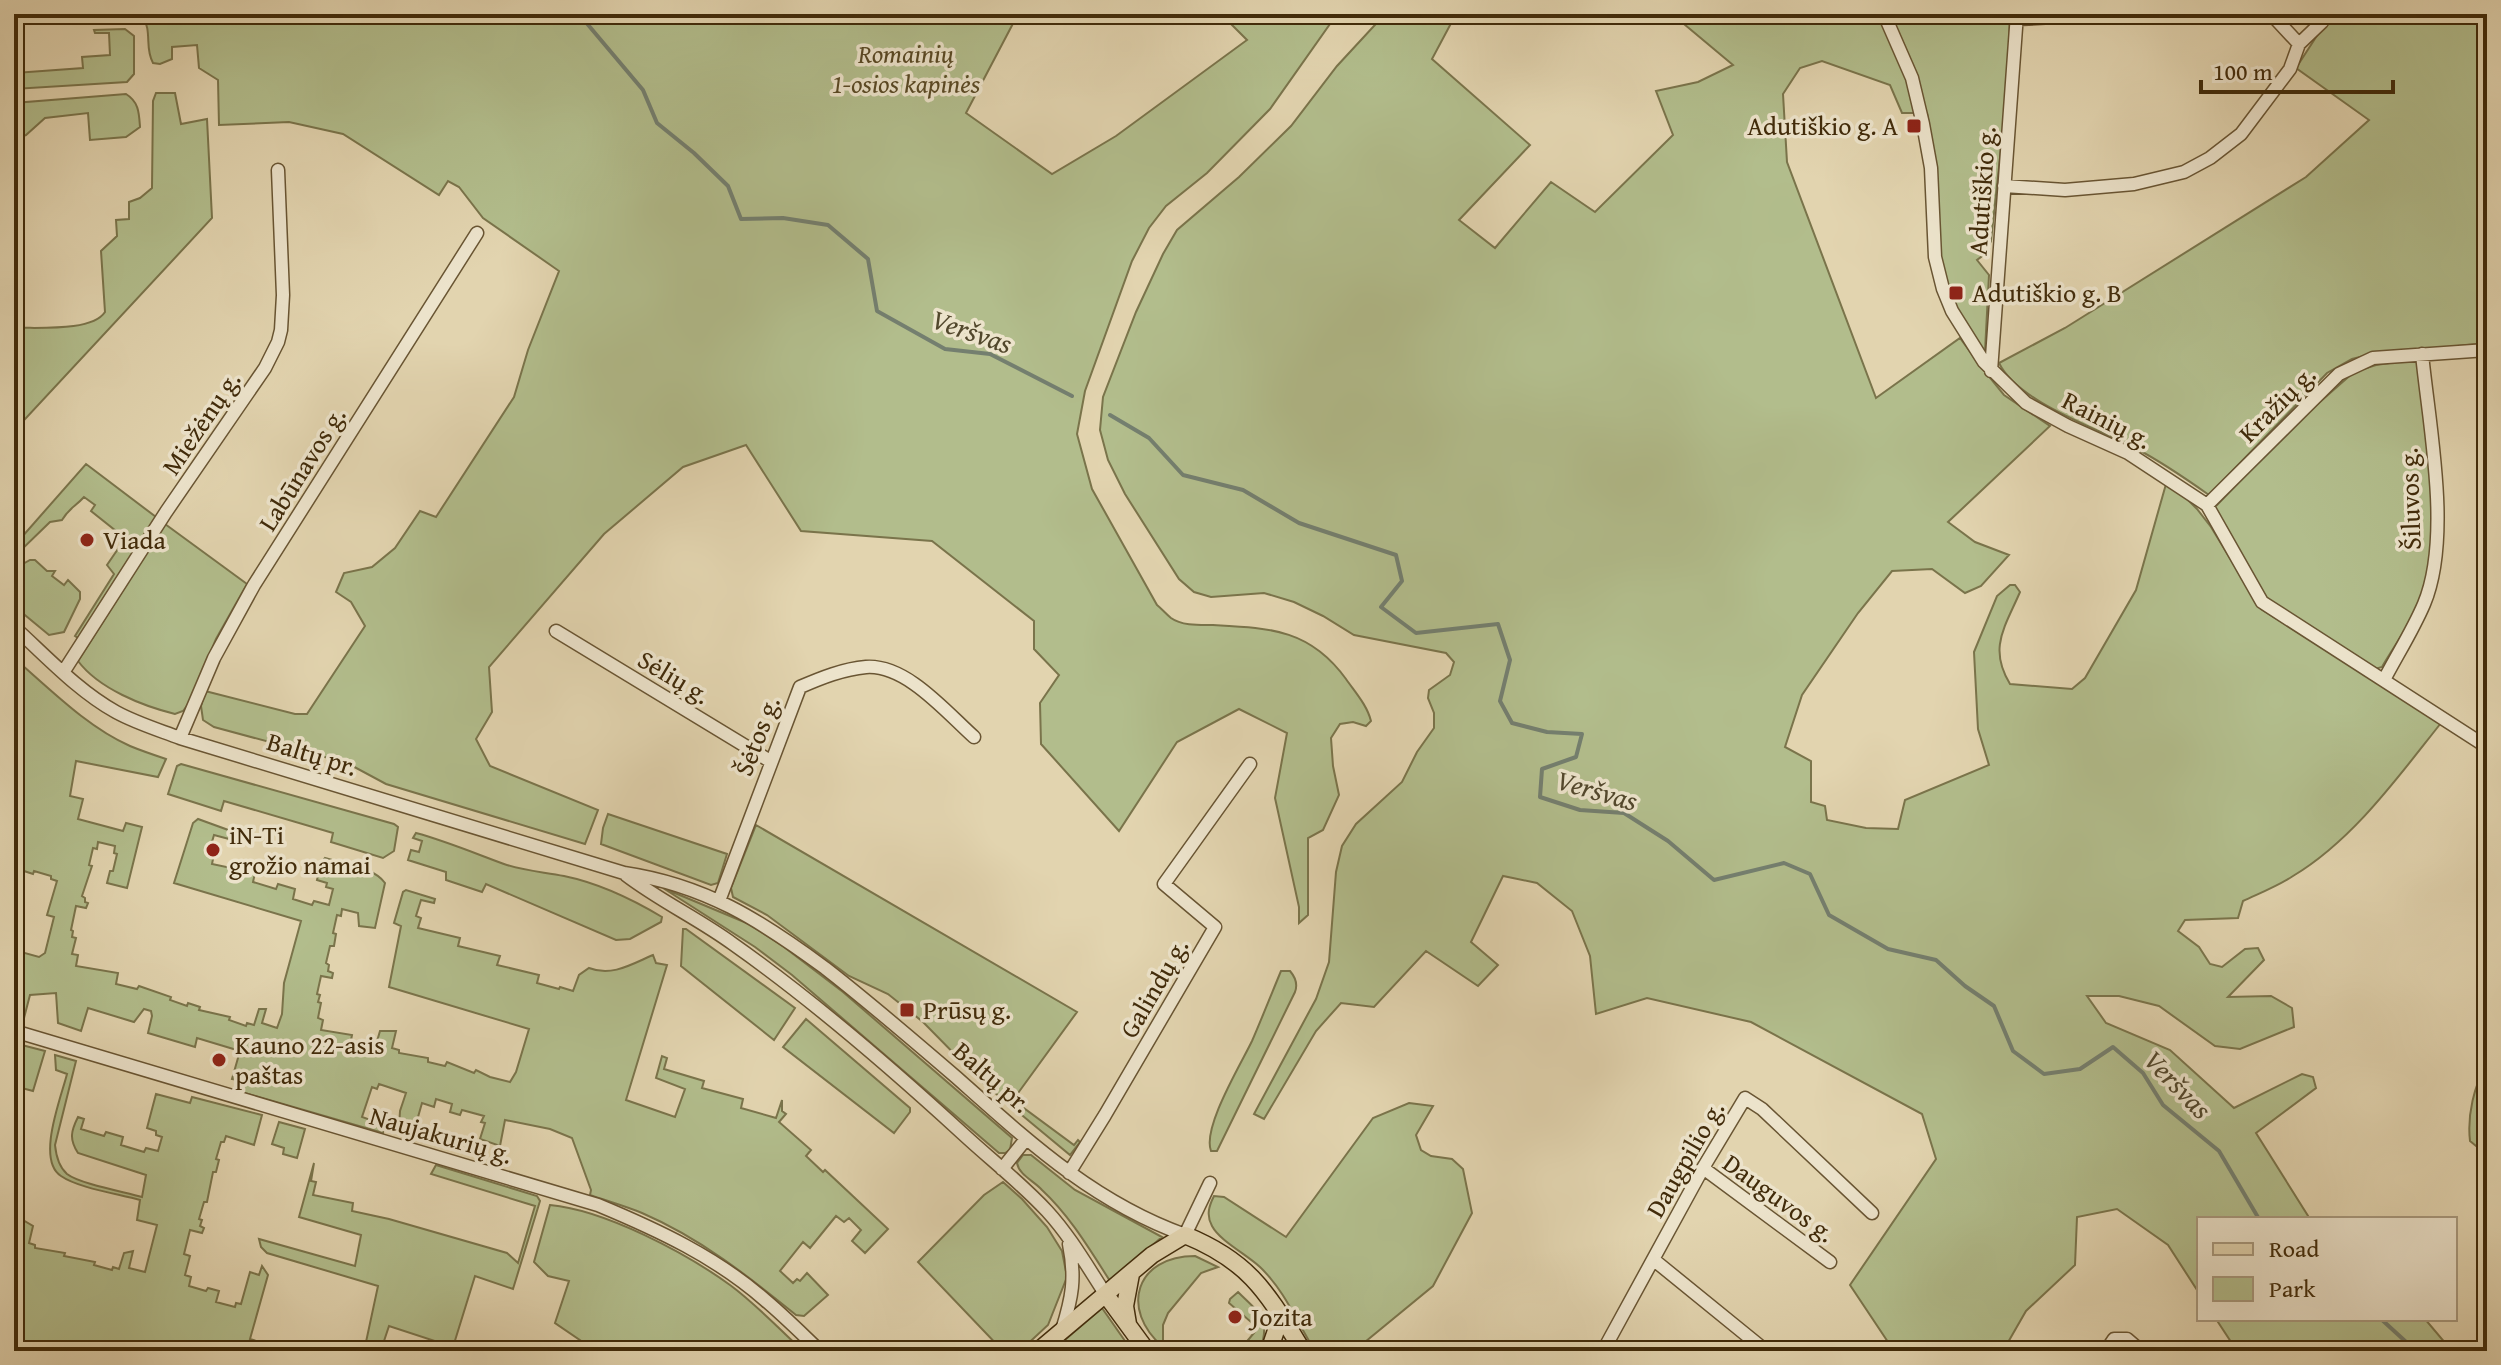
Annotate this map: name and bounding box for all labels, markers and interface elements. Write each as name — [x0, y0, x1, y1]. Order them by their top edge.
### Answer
park label: Romainių 1-osios kapinės — [832, 34, 981, 103]
scale bar — [2201, 44, 2393, 94]
text: 100 m — [2213, 54, 2273, 89]
place label: Adutiškio g. A — [1747, 106, 1898, 145]
marker: Adutiškio g. A — [1905, 117, 1923, 135]
street label: Adutiškio g. — [1958, 125, 2005, 257]
place label: Adutiškio g. B — [1972, 273, 2122, 312]
marker: Adutiškio g. B — [1947, 284, 1965, 302]
water label: Veršvas — [926, 298, 1018, 363]
street label: Kražių g. — [2229, 356, 2324, 451]
street label: Miežėnų g. — [151, 363, 250, 483]
street label: Rainių g. — [2056, 381, 2159, 459]
street label: Labūnavos g. — [248, 399, 355, 538]
street label: Šiluvos g. — [2388, 447, 2431, 551]
place label: Viada — [103, 520, 166, 559]
marker: Viada — [78, 531, 96, 549]
street label: Sėlių g. — [631, 640, 718, 714]
street label: Šėtos g. — [724, 690, 790, 781]
street label: Baltų pr. — [262, 721, 362, 786]
water label: Veršvas — [1552, 758, 1643, 821]
place label: iN-Ti grožio namai — [229, 815, 371, 884]
marker: iN-Ti grožio namai — [204, 841, 222, 859]
street label: Galindų g. — [1109, 930, 1198, 1045]
place label: Prūsų g. — [923, 990, 1011, 1029]
marker: Prūsų g. — [898, 1001, 916, 1019]
place label: Kauno 22-asis paštas — [235, 1025, 385, 1094]
street label: Baltų pr. — [945, 1032, 1040, 1122]
water label: Veršvas — [2135, 1040, 2222, 1128]
marker: Kauno 22-asis paštas — [210, 1051, 228, 1069]
street label: Daugpilio g. — [1635, 1093, 1734, 1224]
street label: Naujakurių g. — [365, 1096, 517, 1174]
street label: Dauguvos g. — [1715, 1144, 1843, 1252]
legend — [2197, 1217, 2457, 1321]
text: Road — [2269, 1231, 2319, 1266]
text: Park — [2269, 1271, 2316, 1306]
place label: Jozita — [1248, 1297, 1313, 1336]
marker: Jozita — [1226, 1308, 1244, 1326]

